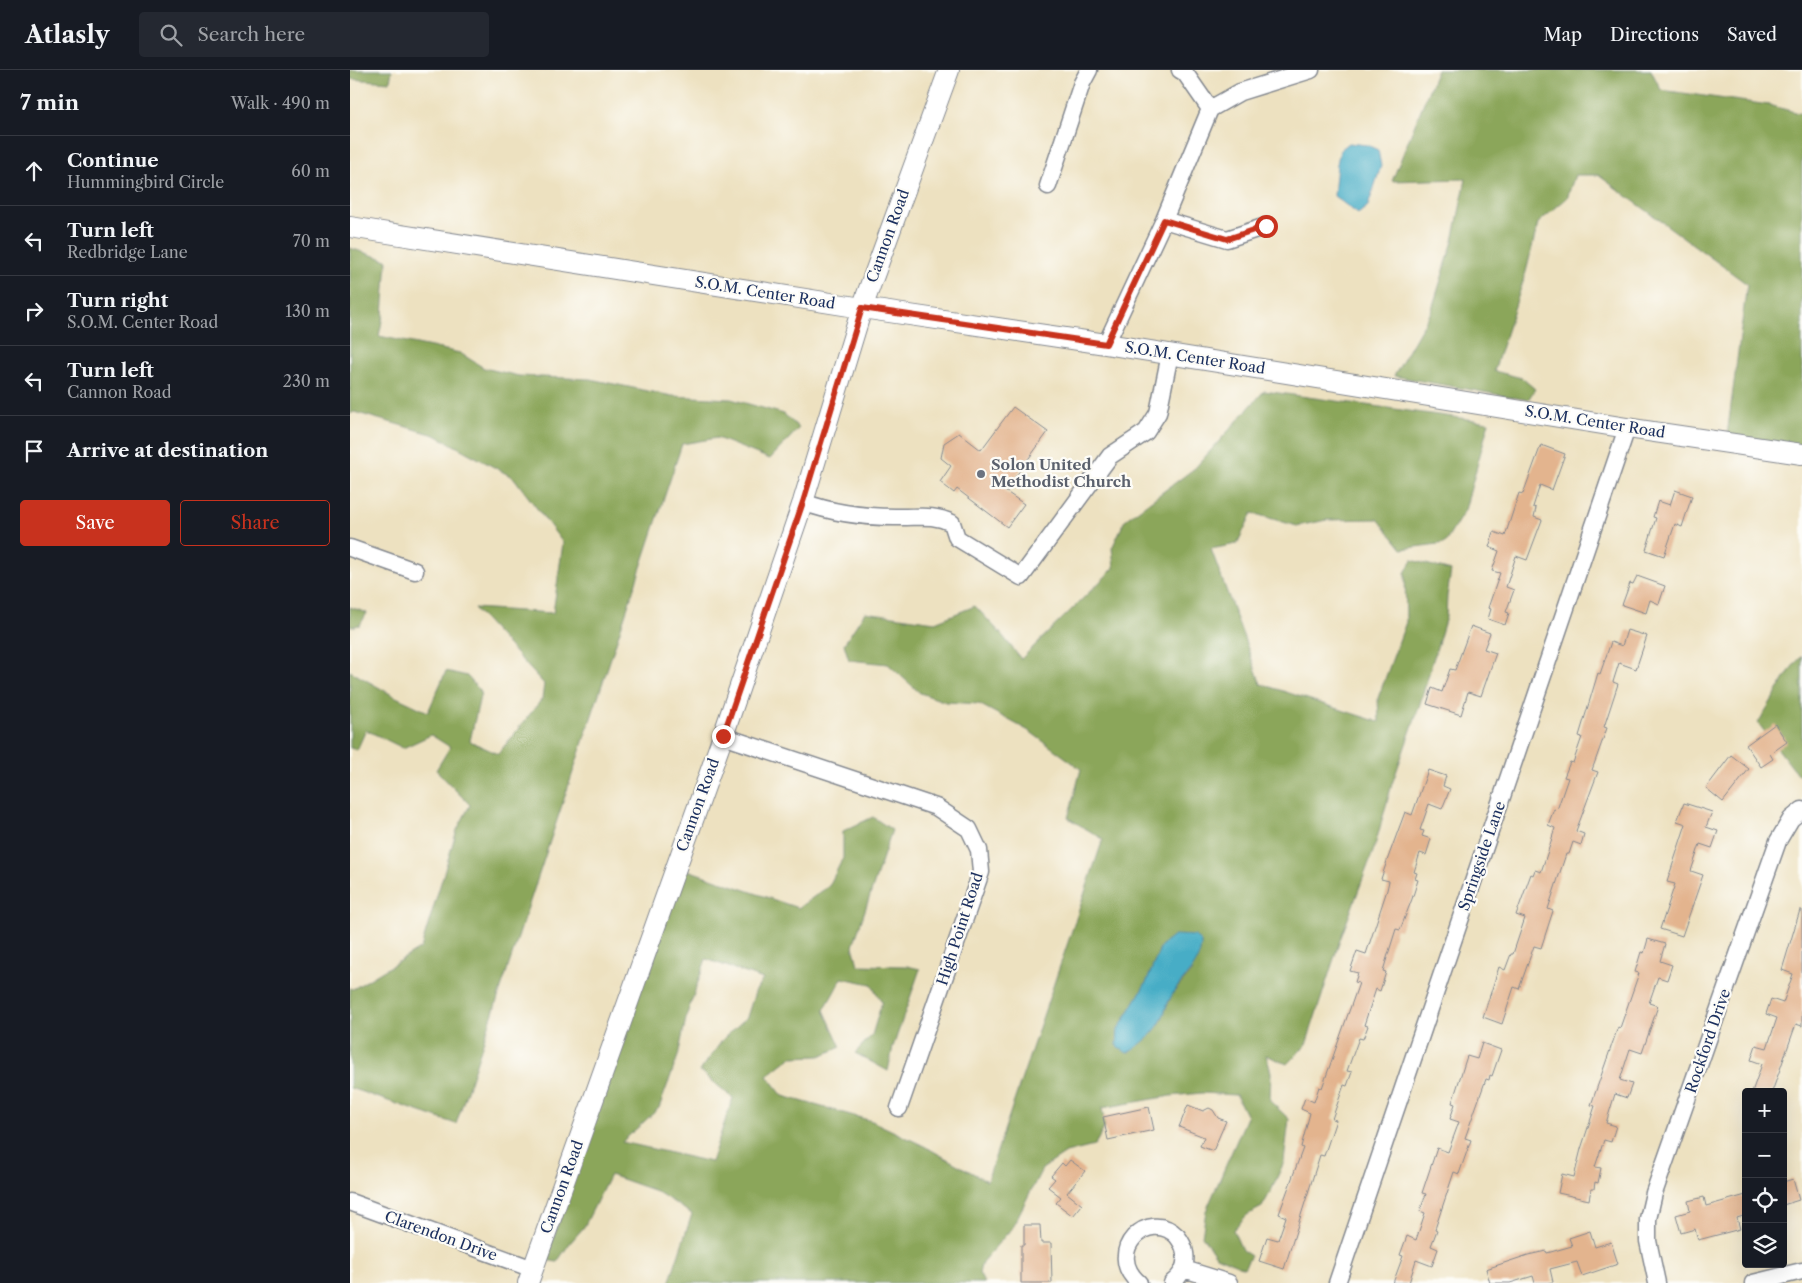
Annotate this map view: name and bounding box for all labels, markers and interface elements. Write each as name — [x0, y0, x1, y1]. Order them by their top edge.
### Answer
search box — [139, 12, 489, 57]
text: Atlasly — [25, 20, 109, 49]
icon: search — [157, 21, 185, 49]
text: Search here — [197, 23, 305, 46]
text: Map — [1543, 24, 1582, 46]
text: Directions — [1610, 24, 1699, 46]
text: Saved — [1727, 24, 1777, 46]
text: 7 min — [20, 90, 79, 115]
text: Walk · 490 m — [231, 93, 330, 113]
text: Continue — [67, 149, 159, 172]
icon: ahead — [20, 157, 48, 185]
text: 60 m — [291, 161, 330, 181]
text: Hummingbird Circle — [67, 172, 224, 192]
street label: Cannon Road — [862, 187, 913, 285]
route start — [1255, 215, 1278, 238]
text: Turn left — [67, 219, 154, 242]
icon: left — [20, 227, 48, 255]
text: 70 m — [293, 231, 330, 251]
text: Redbridge Lane — [67, 242, 188, 262]
street label: S.O.M. Center Road — [694, 272, 837, 313]
text: Turn right — [67, 289, 168, 312]
icon: right — [20, 297, 48, 325]
text: 130 m — [285, 301, 330, 321]
text: S.O.M. Center Road — [67, 312, 218, 332]
street label: S.O.M. Center Road — [1124, 337, 1267, 378]
text: Turn left — [67, 359, 154, 382]
icon: left — [20, 367, 48, 395]
text: 230 m — [283, 371, 330, 391]
text: Cannon Road — [67, 382, 171, 402]
street label: S.O.M. Center Road — [1524, 401, 1667, 442]
icon: arrive — [20, 437, 48, 465]
text: Arrive at destination — [67, 439, 268, 462]
place label: Solon United Methodist Church — [991, 455, 1132, 491]
marker: Solon United Methodist Church — [975, 468, 987, 480]
button: Save — [20, 500, 170, 546]
button: Share — [180, 500, 330, 546]
route end — [712, 725, 735, 748]
street label: Cannon Road — [672, 756, 723, 854]
street label: Springside Lane — [1454, 799, 1509, 913]
street label: High Point Road — [932, 870, 987, 988]
street label: Rockford Drive — [1681, 986, 1734, 1096]
map controls — [1742, 1088, 1787, 1268]
button: + — [1742, 1088, 1787, 1133]
button: − — [1742, 1133, 1787, 1178]
street label: Cannon Road — [536, 1138, 587, 1236]
button: locate — [1742, 1178, 1787, 1223]
street label: Clarendon Drive — [382, 1206, 500, 1265]
button: layers — [1742, 1223, 1787, 1268]

